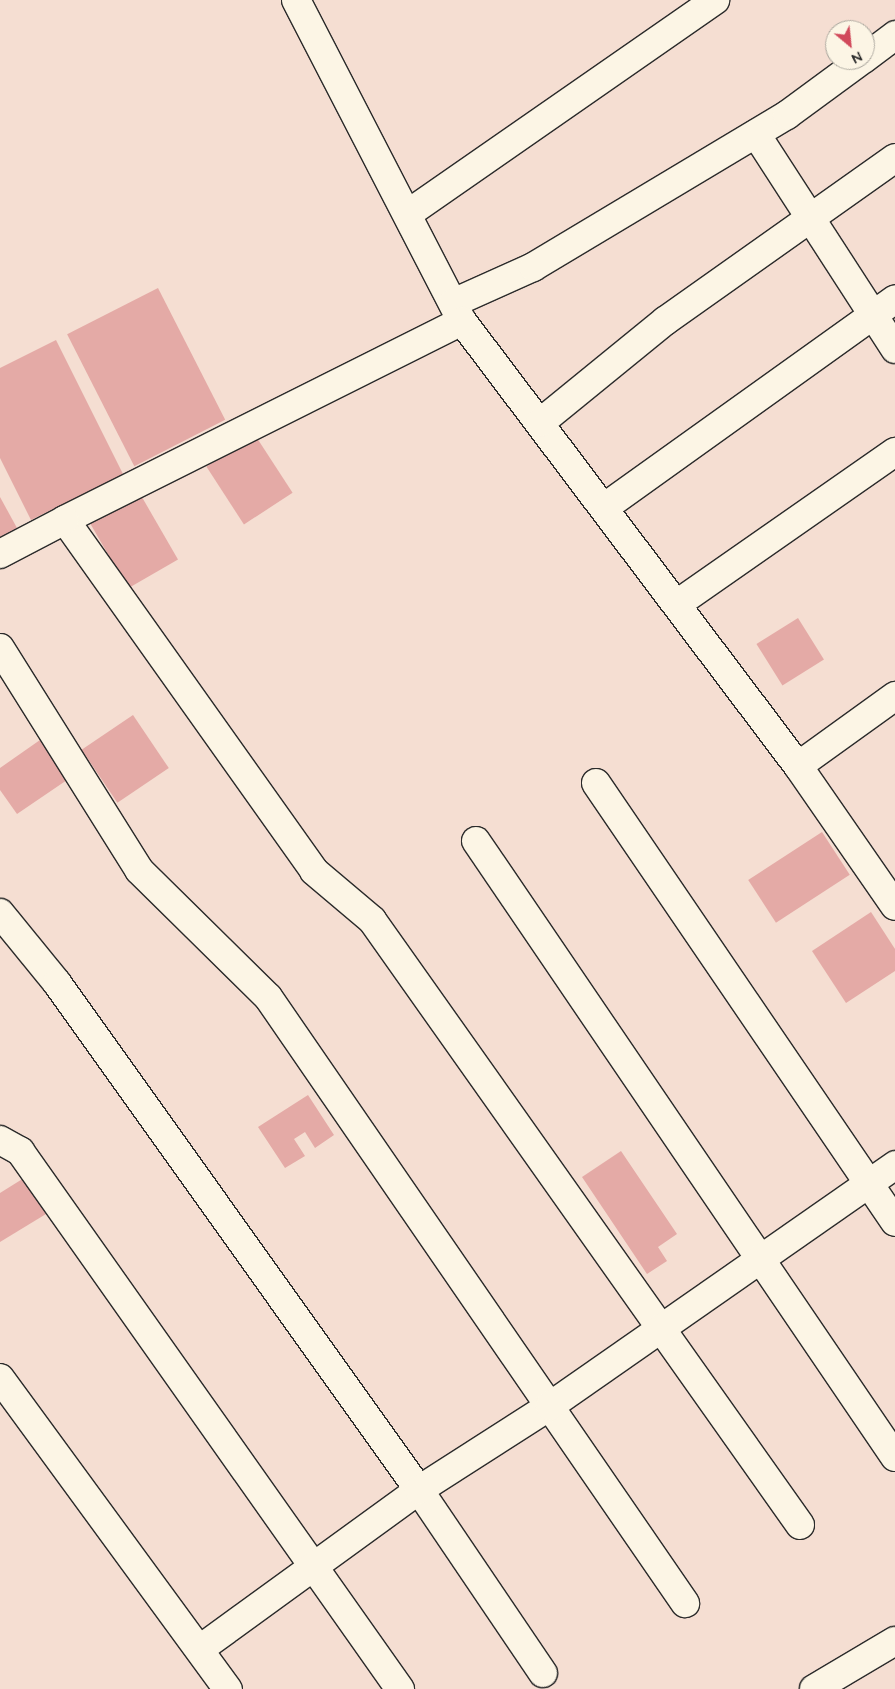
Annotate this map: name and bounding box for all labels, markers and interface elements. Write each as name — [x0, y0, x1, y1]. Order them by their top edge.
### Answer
north arrow — [825, 20, 875, 70]
text: N — [848, 46, 865, 68]

